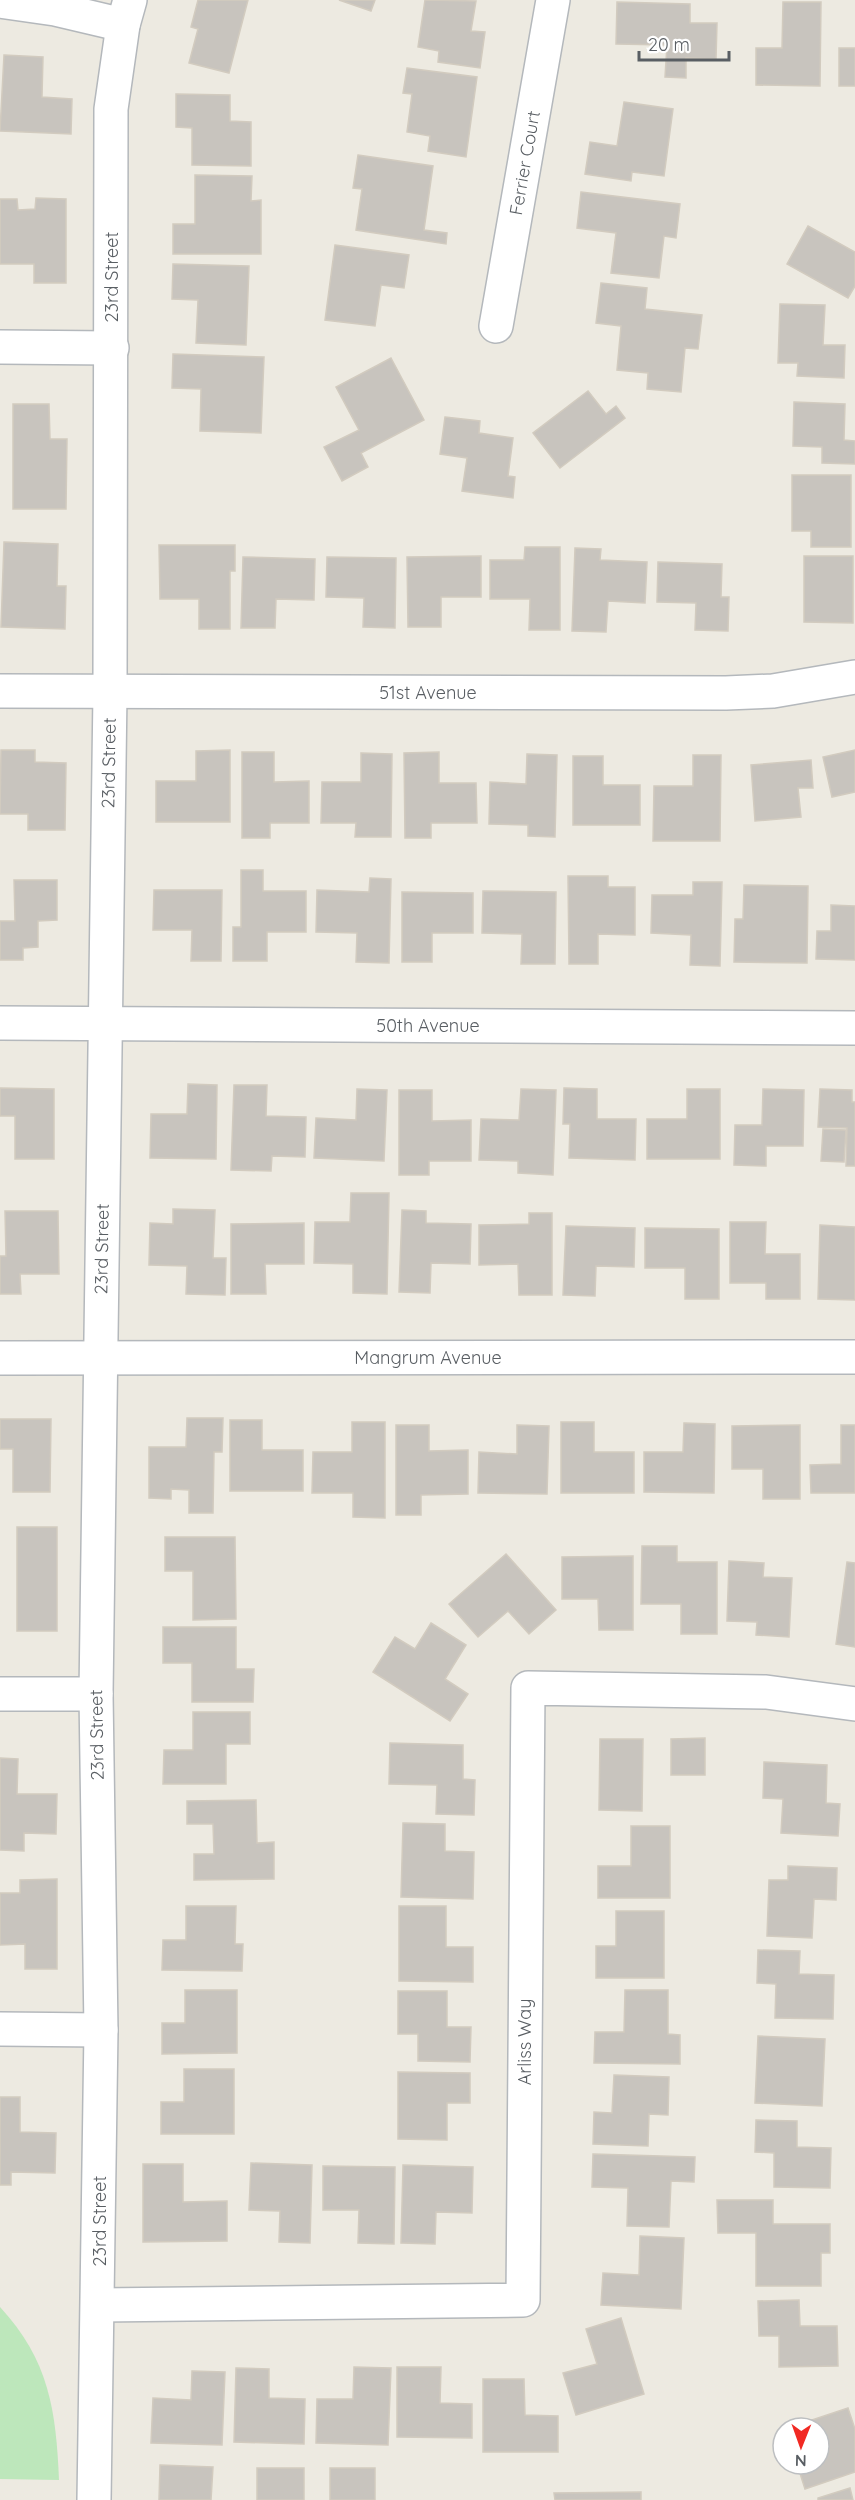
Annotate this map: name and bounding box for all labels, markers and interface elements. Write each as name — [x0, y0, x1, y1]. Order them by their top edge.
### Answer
scale bar — [639, 24, 729, 62]
text: 20 m — [648, 33, 690, 56]
street label: Ferrier Court — [504, 109, 545, 217]
street label: 23rd Street — [100, 232, 123, 322]
street label: 51st Avenue — [379, 681, 477, 704]
street label: 23rd Street — [96, 717, 121, 809]
street label: 50th Avenue — [376, 1014, 480, 1037]
street label: 23rd Street — [89, 1203, 114, 1295]
street label: Mangrum Avenue — [354, 1346, 502, 1369]
street label: 23rd Street — [84, 1689, 109, 1781]
street label: Arliss Way — [513, 1999, 536, 2085]
street label: 23rd Street — [88, 2176, 111, 2266]
north arrow — [771, 2416, 831, 2476]
text: N — [795, 2451, 807, 2471]

